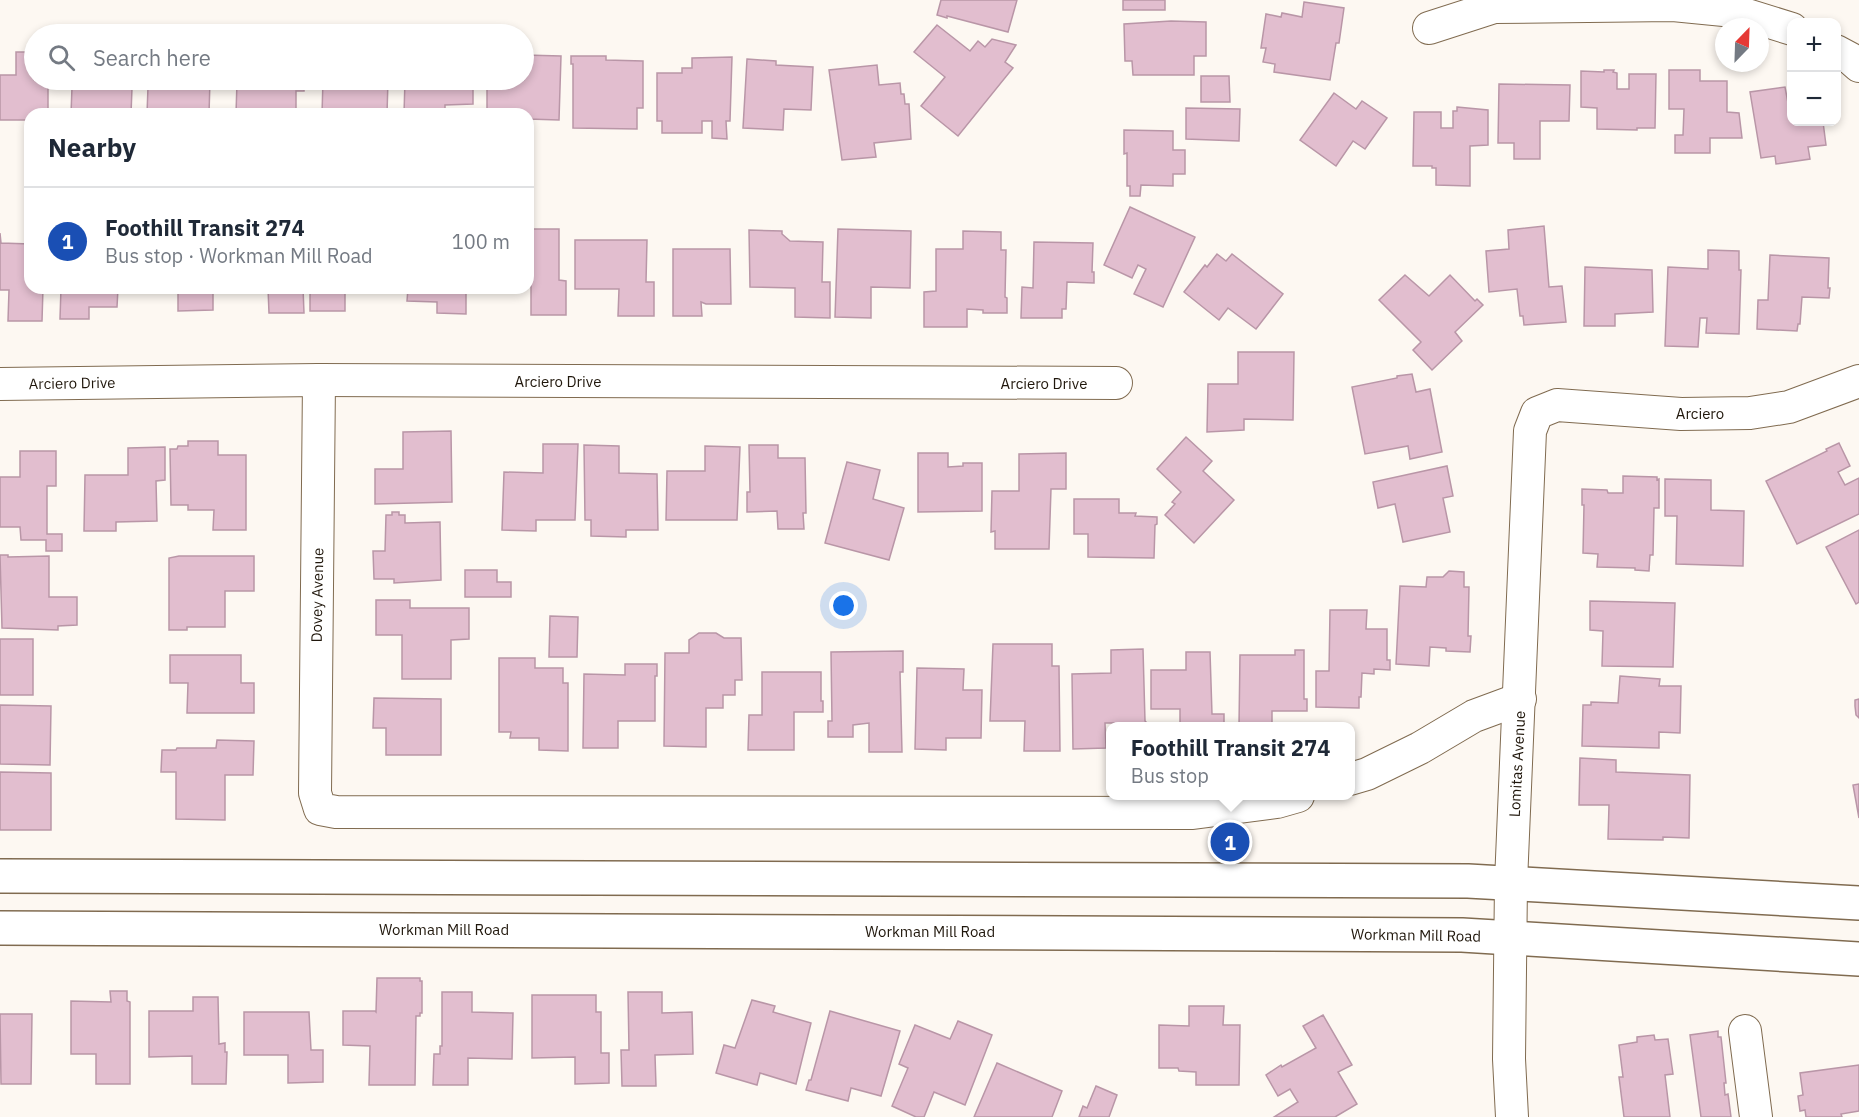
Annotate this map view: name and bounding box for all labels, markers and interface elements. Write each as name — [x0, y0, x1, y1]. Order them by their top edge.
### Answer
north arrow — [1715, 18, 1769, 72]
map controls — [1787, 18, 1841, 126]
button: + — [1787, 18, 1841, 72]
search box — [24, 24, 534, 90]
icon: search — [45, 41, 78, 74]
text: Search here — [93, 43, 211, 72]
button: − — [1787, 72, 1841, 126]
text: Nearby — [48, 130, 136, 164]
text: Foothill Transit 274 — [105, 213, 305, 242]
text: 1 — [62, 228, 74, 255]
text: 100 m — [452, 228, 510, 255]
text: Bus stop · Workman Mill Road — [105, 242, 373, 269]
street label: Arciero Drive — [515, 372, 601, 391]
street label: Arciero Drive — [28, 373, 116, 393]
street label: Arciero Drive — [1001, 374, 1087, 393]
street label: Arciero — [1676, 404, 1724, 423]
street label: Dovey Avenue — [307, 547, 327, 643]
your location — [829, 591, 858, 620]
street label: Lomitas Avenue — [1505, 710, 1529, 818]
popup — [1106, 722, 1355, 800]
text: Foothill Transit 274 — [1131, 733, 1330, 762]
text: Bus stop — [1131, 762, 1209, 789]
pin: 1 — [1210, 820, 1250, 864]
street label: Workman Mill Road — [379, 920, 509, 939]
street label: Workman Mill Road — [865, 922, 995, 941]
street label: Workman Mill Road — [1351, 924, 1481, 946]

